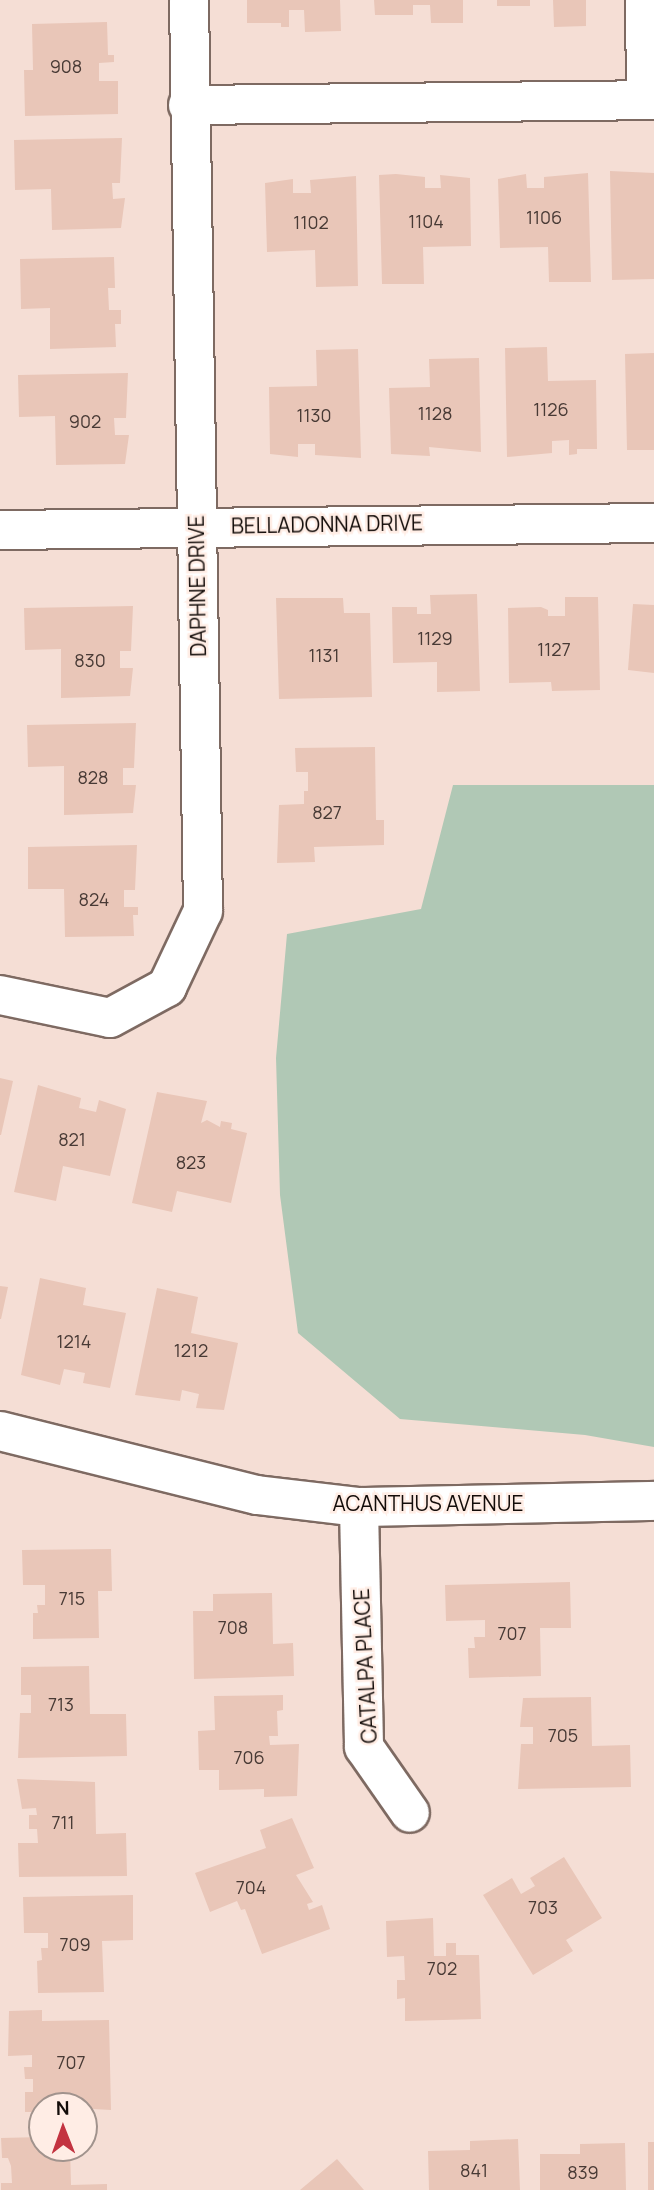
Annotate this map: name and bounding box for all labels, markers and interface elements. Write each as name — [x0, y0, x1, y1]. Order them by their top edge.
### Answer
house number: 908 — [50, 55, 82, 77]
house number: 1106 — [526, 206, 562, 228]
house number: 1104 — [408, 210, 444, 232]
house number: 1102 — [293, 211, 329, 233]
house number: 1126 — [533, 398, 569, 420]
house number: 1128 — [418, 402, 452, 424]
house number: 1130 — [297, 404, 331, 426]
house number: 902 — [69, 410, 101, 432]
street label: BELLADONNA DRIVE — [231, 510, 423, 538]
street label: DAPHNE DRIVE — [183, 515, 211, 657]
house number: 1129 — [417, 627, 453, 649]
house number: 1127 — [537, 638, 571, 660]
house number: 1131 — [308, 644, 340, 666]
house number: 830 — [74, 649, 106, 671]
house number: 828 — [77, 766, 109, 788]
house number: 827 — [312, 801, 342, 823]
house number: 824 — [79, 888, 109, 910]
house number: 821 — [58, 1128, 86, 1150]
house number: 823 — [176, 1151, 206, 1173]
house number: 1214 — [57, 1330, 91, 1352]
house number: 1212 — [174, 1339, 208, 1361]
street label: ACANTHUS AVENUE — [333, 1490, 523, 1516]
house number: 715 — [59, 1587, 85, 1609]
street label: CATALPA PLACE — [348, 1588, 382, 1744]
house number: 708 — [218, 1616, 248, 1638]
house number: 707 — [497, 1622, 527, 1644]
house number: 713 — [48, 1693, 74, 1715]
house number: 705 — [548, 1724, 578, 1746]
house number: 706 — [233, 1746, 265, 1768]
house number: 711 — [51, 1811, 75, 1833]
house number: 704 — [236, 1876, 266, 1898]
house number: 703 — [528, 1896, 558, 1918]
house number: 709 — [59, 1933, 91, 1955]
house number: 702 — [427, 1957, 457, 1979]
house number: 707 — [56, 2051, 86, 2073]
north arrow — [28, 2092, 98, 2162]
text: N — [56, 2095, 70, 2121]
house number: 841 — [460, 2159, 488, 2181]
house number: 839 — [567, 2161, 599, 2183]

